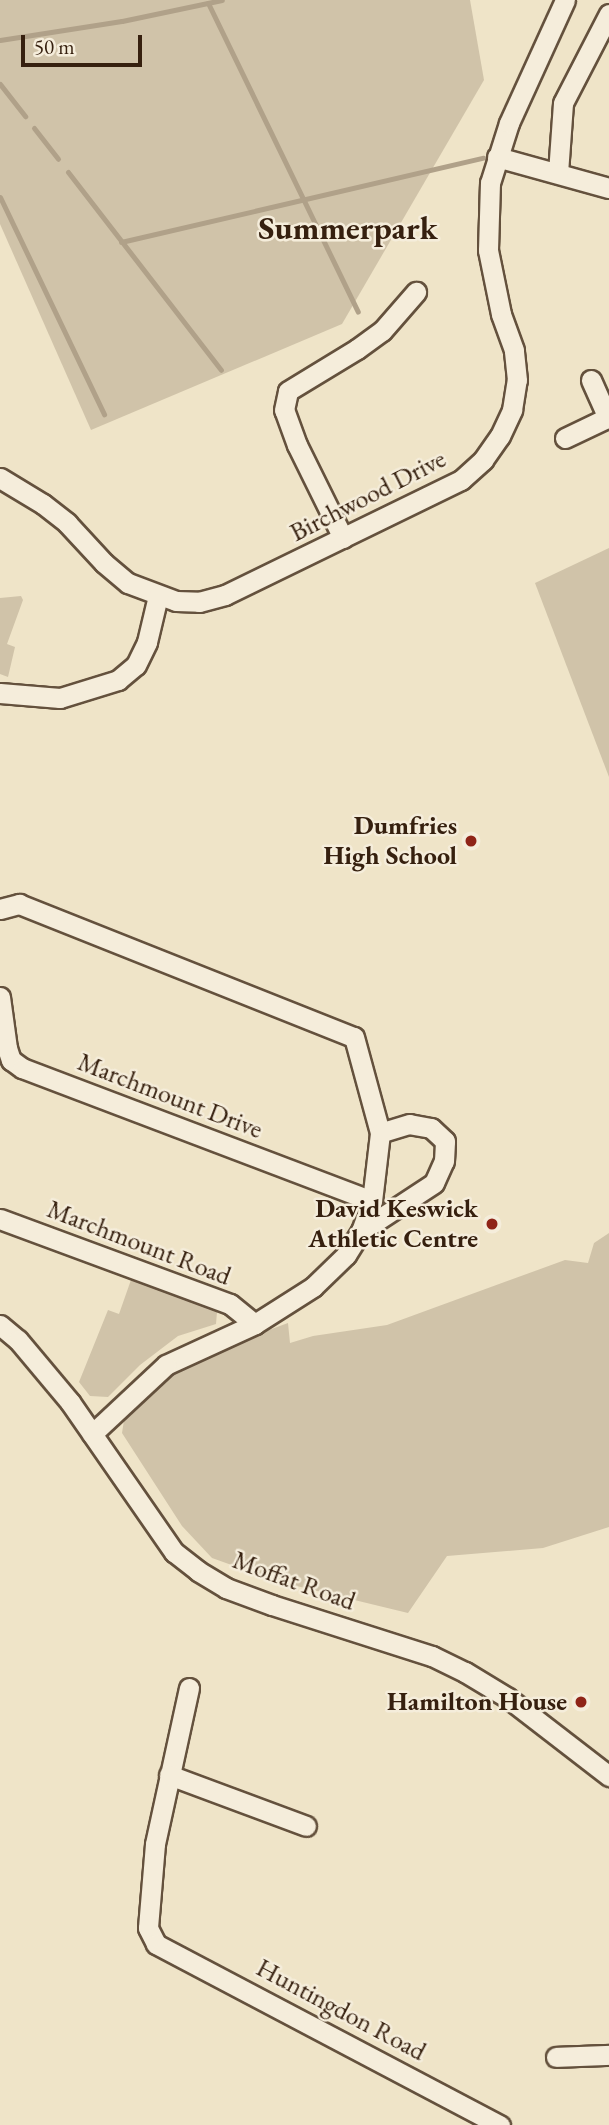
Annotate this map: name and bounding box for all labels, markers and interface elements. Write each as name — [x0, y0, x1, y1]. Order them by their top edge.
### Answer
scale bar — [24, 21, 145, 65]
text: 50 m — [34, 33, 75, 60]
district label: Summerpark — [258, 208, 438, 248]
street label: Birchwood Drive — [285, 443, 451, 549]
place label: Dumfries High School — [323, 810, 457, 872]
marker: Dumfries High School — [463, 833, 479, 849]
street label: Marchmount Drive — [73, 1046, 267, 1146]
place label: David Keswick Athletic Centre — [308, 1193, 478, 1254]
street label: Marchmount Road — [43, 1194, 235, 1292]
marker: David Keswick Athletic Centre — [484, 1216, 500, 1232]
street label: Moffat Road — [228, 1544, 360, 1618]
place label: Hamilton House — [387, 1686, 567, 1718]
marker: Hamilton House — [573, 1694, 589, 1710]
street label: Huntingdon Road — [251, 1952, 431, 2068]

